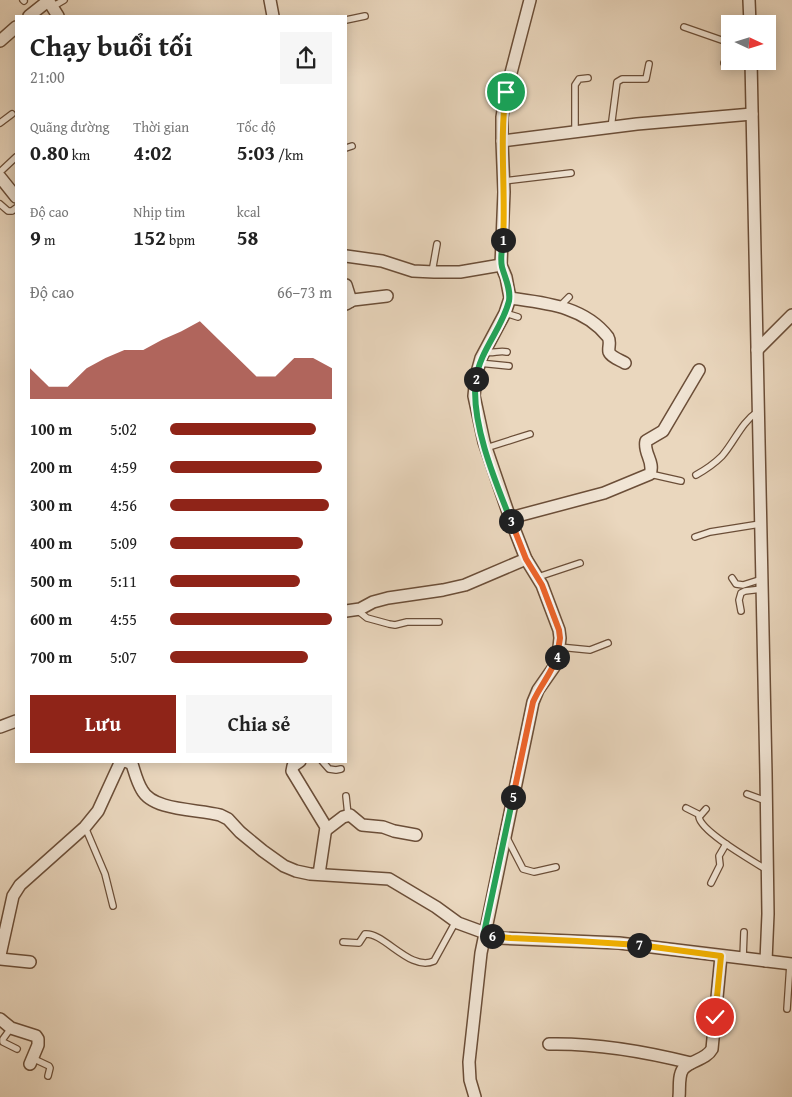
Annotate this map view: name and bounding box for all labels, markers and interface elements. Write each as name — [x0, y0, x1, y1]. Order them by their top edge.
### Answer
north arrow — [721, 15, 776, 70]
map controls — [721, 15, 776, 70]
text: Chạy buổi tối — [30, 25, 193, 66]
button: share — [280, 32, 332, 84]
text: 21:00 — [30, 65, 65, 89]
pin — [485, 71, 527, 113]
icon: arrive — [492, 78, 520, 106]
text: Quãng đường — [30, 117, 110, 137]
text: Thời gian — [133, 117, 189, 137]
text: Tốc độ — [237, 117, 276, 137]
text: 0.80 — [30, 137, 69, 168]
text: 4:02 — [133, 137, 172, 168]
text: 5:03 — [237, 137, 275, 168]
text: km — [69, 145, 90, 165]
text: /km — [275, 145, 303, 165]
text: Độ cao — [30, 202, 69, 222]
text: Nhịp tim — [133, 202, 185, 222]
text: kcal — [237, 202, 261, 222]
text: 9 — [30, 222, 41, 253]
text: 152 — [133, 222, 166, 253]
text: 58 — [237, 222, 258, 253]
pin: 1 — [490, 228, 516, 252]
text: m — [41, 230, 55, 250]
text: bpm — [166, 230, 195, 250]
text: 1 — [500, 230, 507, 250]
text: Độ cao — [30, 280, 74, 304]
text: 66–73 m — [277, 280, 332, 304]
pin: 2 — [464, 366, 488, 392]
text: 2 — [473, 369, 480, 389]
text: 100 m — [30, 417, 72, 441]
text: 5:02 — [110, 417, 137, 441]
text: 200 m — [30, 455, 72, 479]
text: 4:59 — [110, 455, 137, 479]
text: 300 m — [30, 493, 72, 517]
text: 4:56 — [110, 493, 137, 517]
pin: 3 — [498, 508, 524, 534]
text: 3 — [508, 511, 515, 531]
text: 400 m — [30, 531, 72, 555]
text: 5:09 — [110, 531, 137, 555]
text: 500 m — [30, 569, 72, 593]
text: 5:11 — [110, 569, 137, 593]
text: 600 m — [30, 607, 72, 631]
text: 4:55 — [110, 607, 137, 631]
pin: 4 — [544, 644, 570, 670]
text: 700 m — [30, 645, 72, 669]
text: 5:07 — [110, 645, 137, 669]
text: 4 — [554, 647, 561, 667]
button: Lưu — [30, 695, 176, 753]
button: Chia sẻ — [186, 695, 332, 753]
pin: 5 — [500, 784, 526, 810]
text: 5 — [510, 787, 517, 807]
pin: 6 — [480, 924, 504, 948]
text: 6 — [489, 926, 496, 946]
pin: 7 — [626, 932, 652, 958]
text: 7 — [636, 935, 643, 955]
pin — [694, 996, 736, 1038]
icon: check — [701, 1003, 729, 1031]

